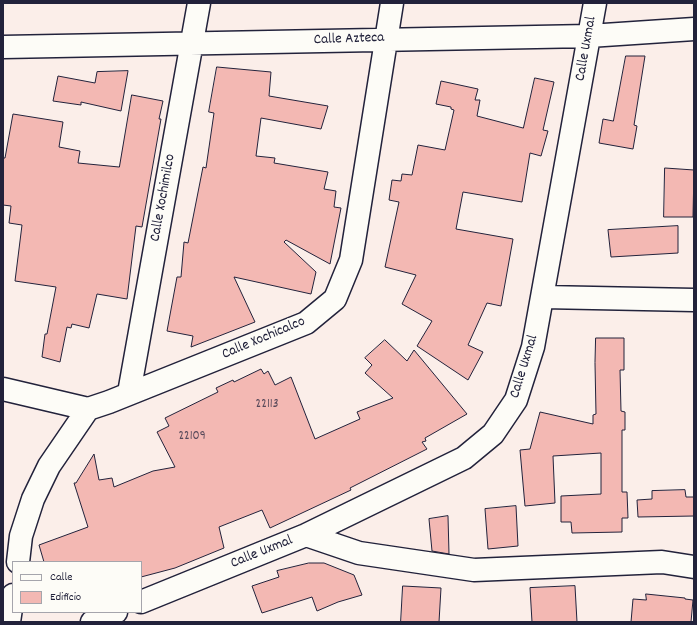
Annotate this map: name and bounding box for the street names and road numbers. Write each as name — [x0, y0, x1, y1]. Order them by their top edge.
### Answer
street label: Calle Uxmal — [572, 15, 602, 83]
street label: Calle Azteca — [313, 30, 385, 50]
street label: Calle Xochimilco — [147, 153, 181, 243]
street label: Calle Xochicalco — [220, 313, 308, 365]
street label: Calle Uxmal — [507, 333, 543, 401]
street label: Calle Uxmal — [228, 532, 296, 574]

